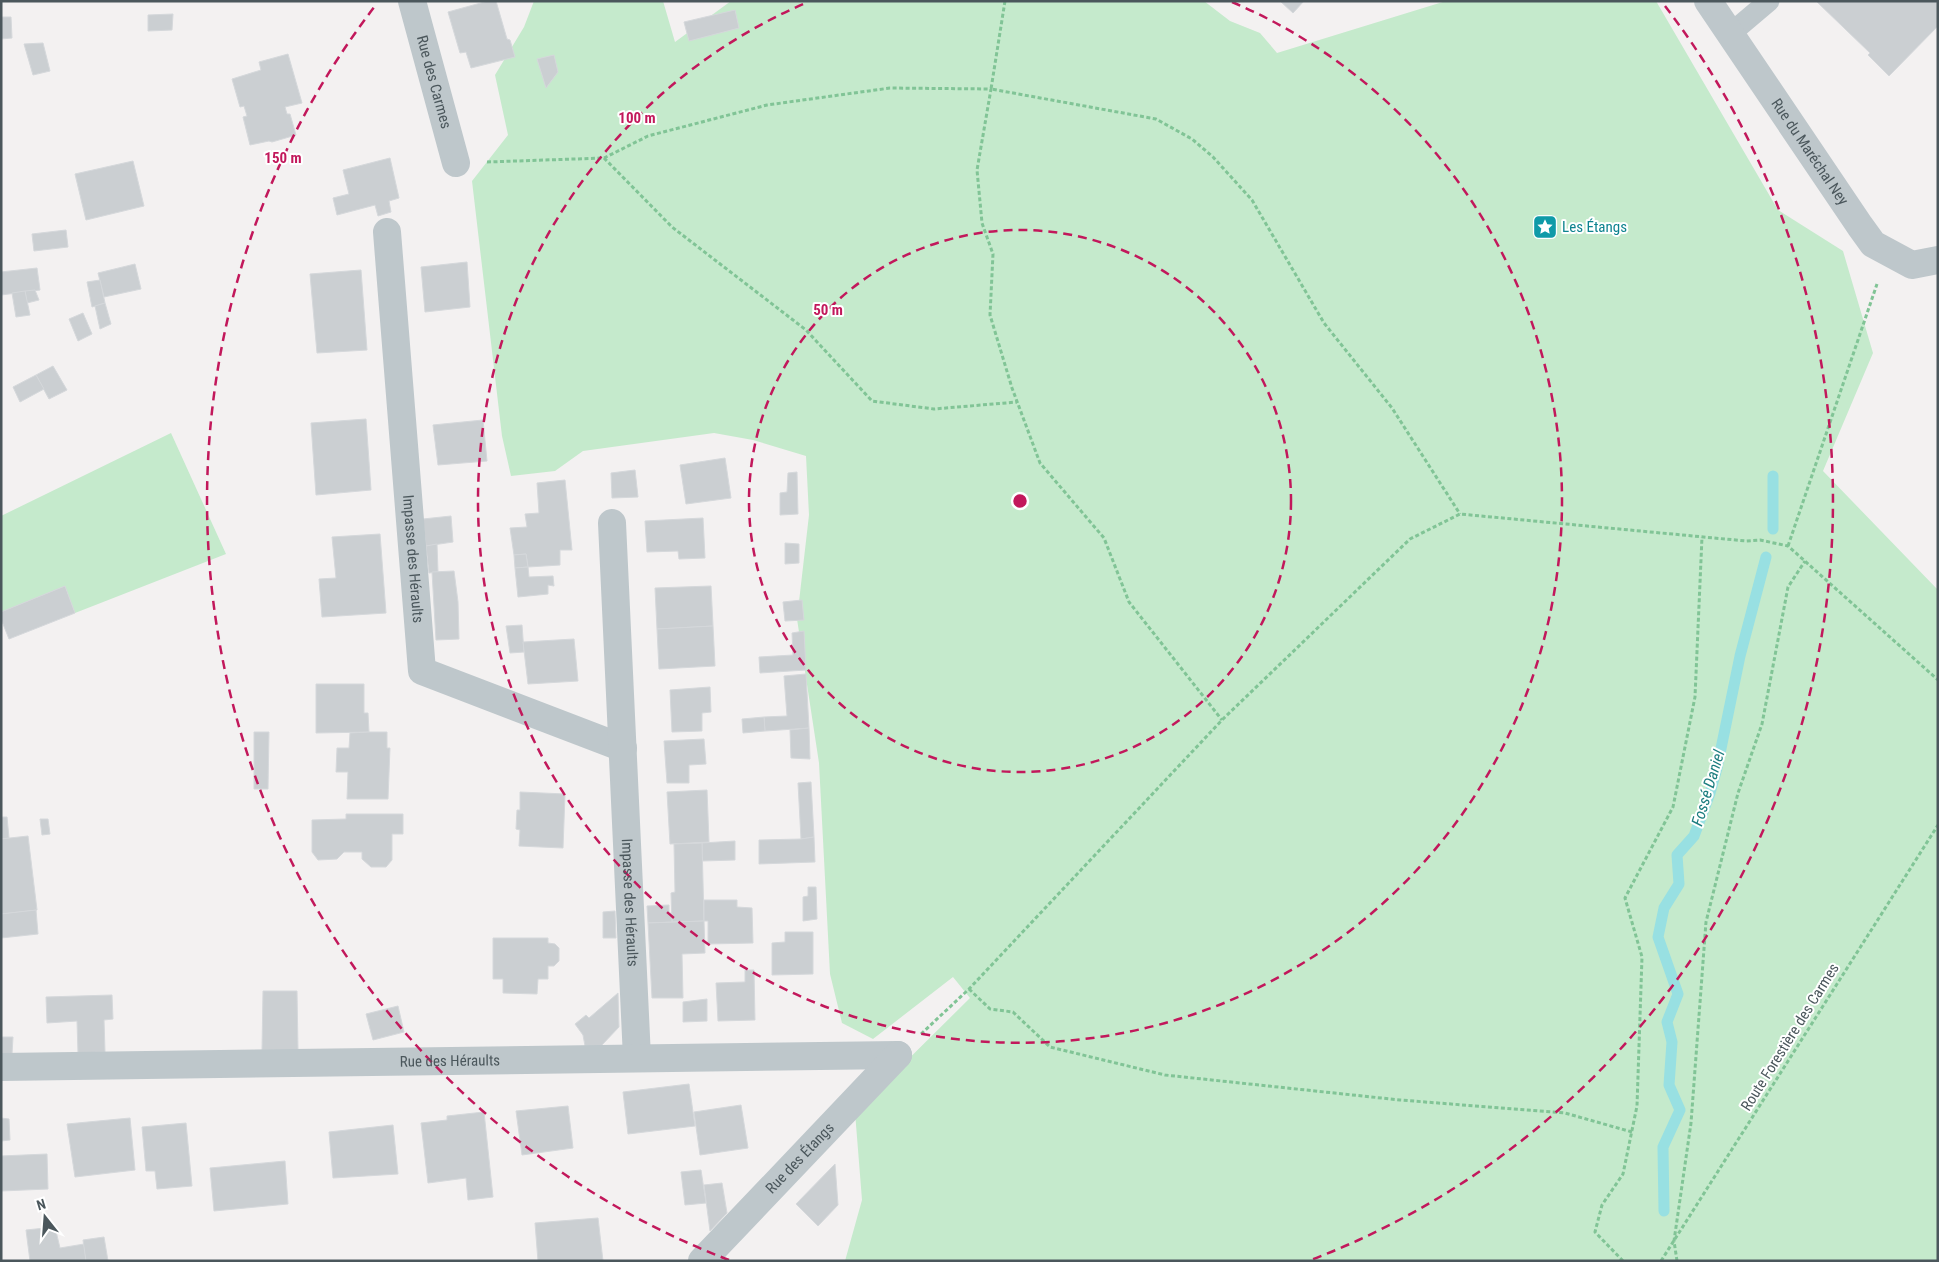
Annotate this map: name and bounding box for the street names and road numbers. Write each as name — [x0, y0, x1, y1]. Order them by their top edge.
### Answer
street label: Rue des Carmes — [413, 33, 455, 131]
street label: Rue du Maréchal Ney — [1768, 95, 1852, 208]
street label: Impasse des Héraults — [399, 494, 427, 624]
street label: Impasse des Héraults — [618, 838, 642, 967]
street label: Route Forestière des Carmes — [1737, 960, 1843, 1114]
street label: Rue des Héraults — [400, 1051, 500, 1071]
street label: Rue des Étangs — [762, 1119, 838, 1197]

